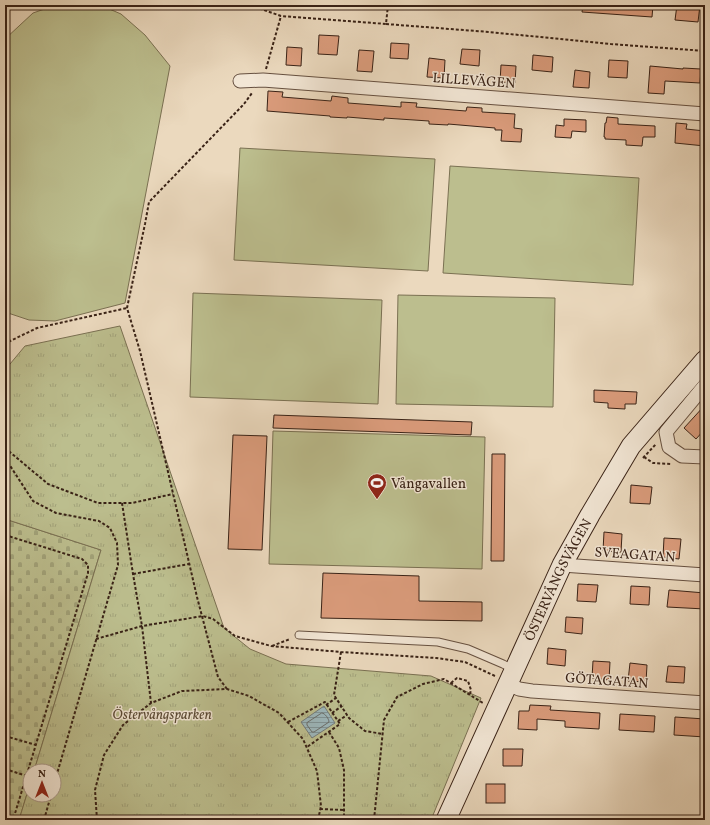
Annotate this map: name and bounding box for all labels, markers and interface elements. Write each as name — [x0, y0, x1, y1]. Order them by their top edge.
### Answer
street label: LILLEVÄGEN — [432, 69, 516, 94]
sports icon: Vångavallen — [366, 472, 388, 500]
place label: Vångavallen — [391, 475, 466, 494]
street label: ÖSTERVÅNGSVÄGEN — [521, 516, 597, 644]
street label: SVEAGATAN — [594, 543, 676, 568]
street label: GÖTAGATAN — [565, 669, 649, 694]
park label: Östervångsparken — [112, 706, 212, 725]
north arrow — [22, 763, 62, 803]
text: N — [38, 767, 46, 782]

